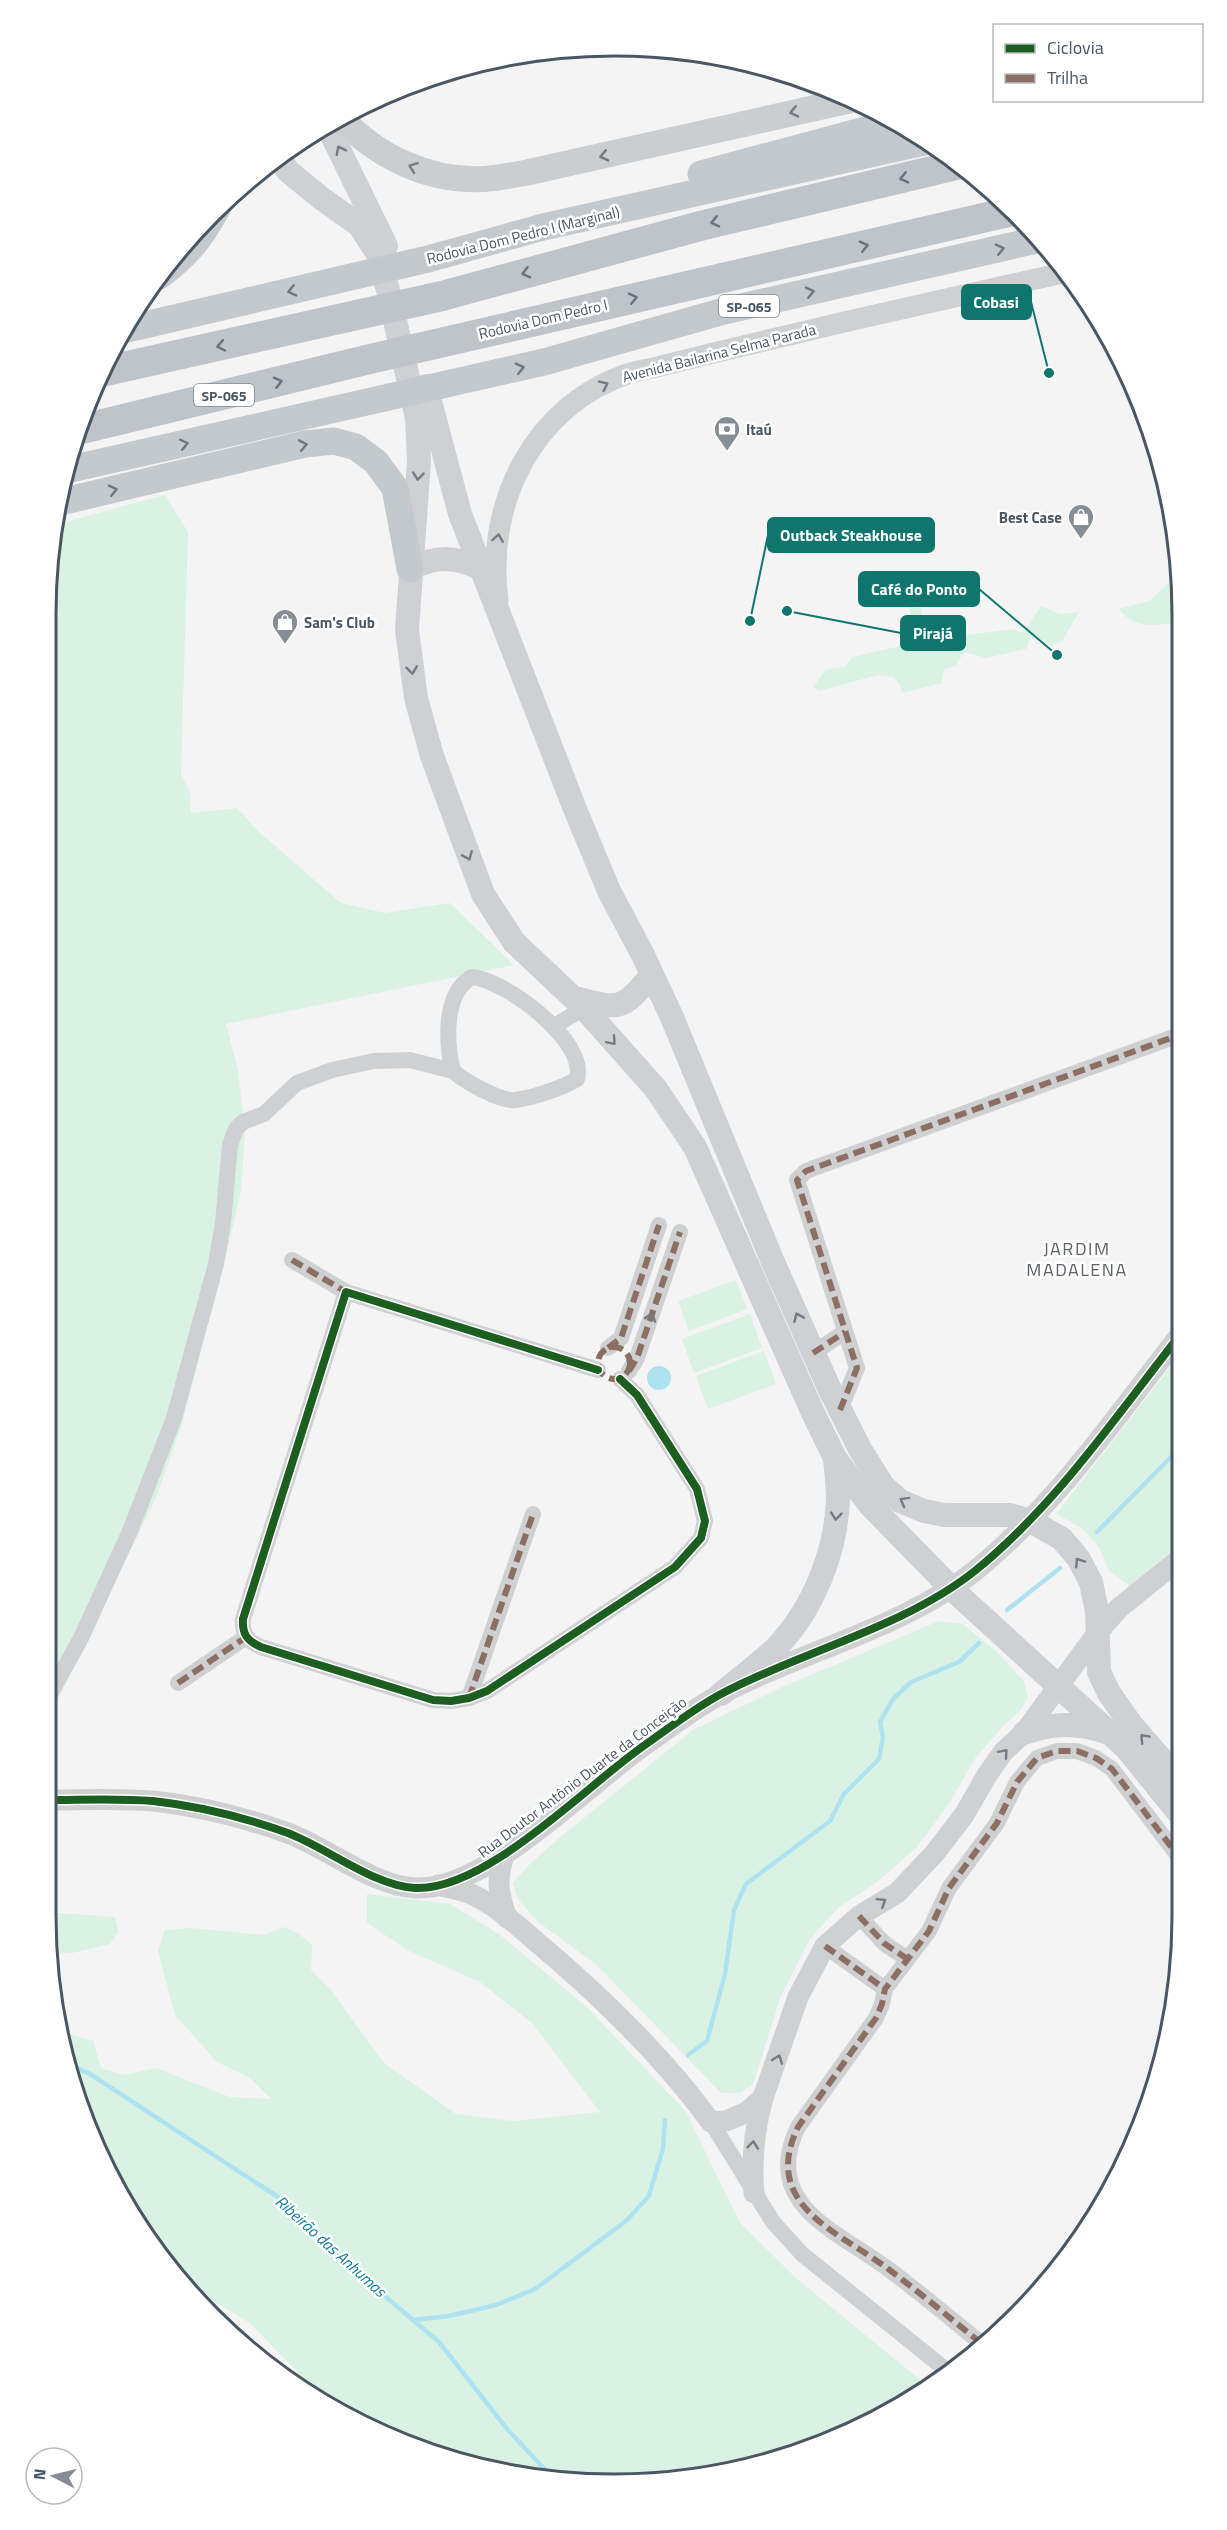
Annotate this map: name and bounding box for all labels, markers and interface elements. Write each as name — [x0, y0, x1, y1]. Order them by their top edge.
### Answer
legend — [993, 24, 1203, 102]
text: Ciclovia — [1047, 34, 1104, 61]
text: Trilha — [1047, 64, 1088, 91]
one-way arrow — [789, 105, 799, 118]
one-way arrow — [336, 145, 347, 156]
one-way arrow — [599, 149, 609, 162]
one-way arrow — [408, 161, 419, 174]
one-way arrow — [900, 170, 910, 183]
street label: Rodovia Dom Pedro I (Marginal) — [424, 200, 622, 270]
one-way arrow — [710, 215, 720, 228]
one-way arrow — [859, 240, 869, 253]
one-way arrow — [995, 243, 1005, 256]
one-way arrow — [522, 266, 532, 279]
one-way arrow — [288, 283, 298, 296]
callout: Cobasi — [962, 285, 1031, 319]
one-way arrow — [805, 286, 815, 299]
text: Cobasi — [973, 290, 1019, 314]
street label: Rodovia Dom Pedro I — [476, 293, 610, 345]
one-way arrow — [628, 293, 638, 306]
road number: SP-065 — [719, 295, 779, 317]
street label: Avenida Bailarina Selma Parada — [620, 318, 819, 388]
one-way arrow — [216, 339, 226, 352]
one-way arrow — [515, 362, 525, 375]
one-way arrow — [272, 376, 282, 389]
one-way arrow — [598, 381, 609, 392]
road number: SP-065 — [194, 384, 254, 406]
bank icon: Itaú — [712, 414, 742, 452]
place label: Itaú — [746, 418, 772, 441]
one-way arrow — [179, 438, 189, 451]
one-way arrow — [297, 439, 307, 452]
one-way arrow — [412, 471, 425, 481]
one-way arrow — [108, 484, 118, 497]
shop icon: Best Case — [1066, 502, 1096, 540]
place label: Best Case — [999, 506, 1062, 529]
callout: Outback Steakhouse — [768, 518, 934, 552]
text: Outback Steakhouse — [780, 523, 922, 547]
one-way arrow — [491, 534, 503, 543]
callout: Café do Ponto — [859, 572, 979, 606]
text: Café do Ponto — [871, 577, 967, 601]
shop icon: Sam's Club — [270, 607, 300, 645]
place label: Sam's Club — [304, 611, 375, 634]
callout: Pirajá — [901, 616, 965, 650]
text: Pirajá — [913, 621, 953, 645]
one-way arrow — [406, 666, 418, 675]
one-way arrow — [461, 851, 474, 861]
one-way arrow — [605, 1034, 616, 1045]
district label: JARDIM MADALENA — [1026, 1235, 1128, 1283]
one-way arrow — [644, 1312, 656, 1323]
one-way arrow — [793, 1312, 805, 1323]
one-way arrow — [900, 1497, 910, 1508]
one-way arrow — [830, 1511, 843, 1520]
one-way arrow — [1075, 1558, 1086, 1569]
street label: Rua Doutor Antônio Duarte da Conceição — [473, 1691, 691, 1863]
one-way arrow — [1140, 1734, 1151, 1745]
one-way arrow — [997, 1749, 1008, 1760]
one-way arrow — [875, 1899, 886, 1910]
one-way arrow — [770, 2054, 783, 2065]
one-way arrow — [746, 2140, 759, 2150]
water label: Ribeirão das Anhumas — [270, 2190, 393, 2303]
north arrow — [24, 2446, 84, 2506]
text: N — [27, 2467, 52, 2481]

